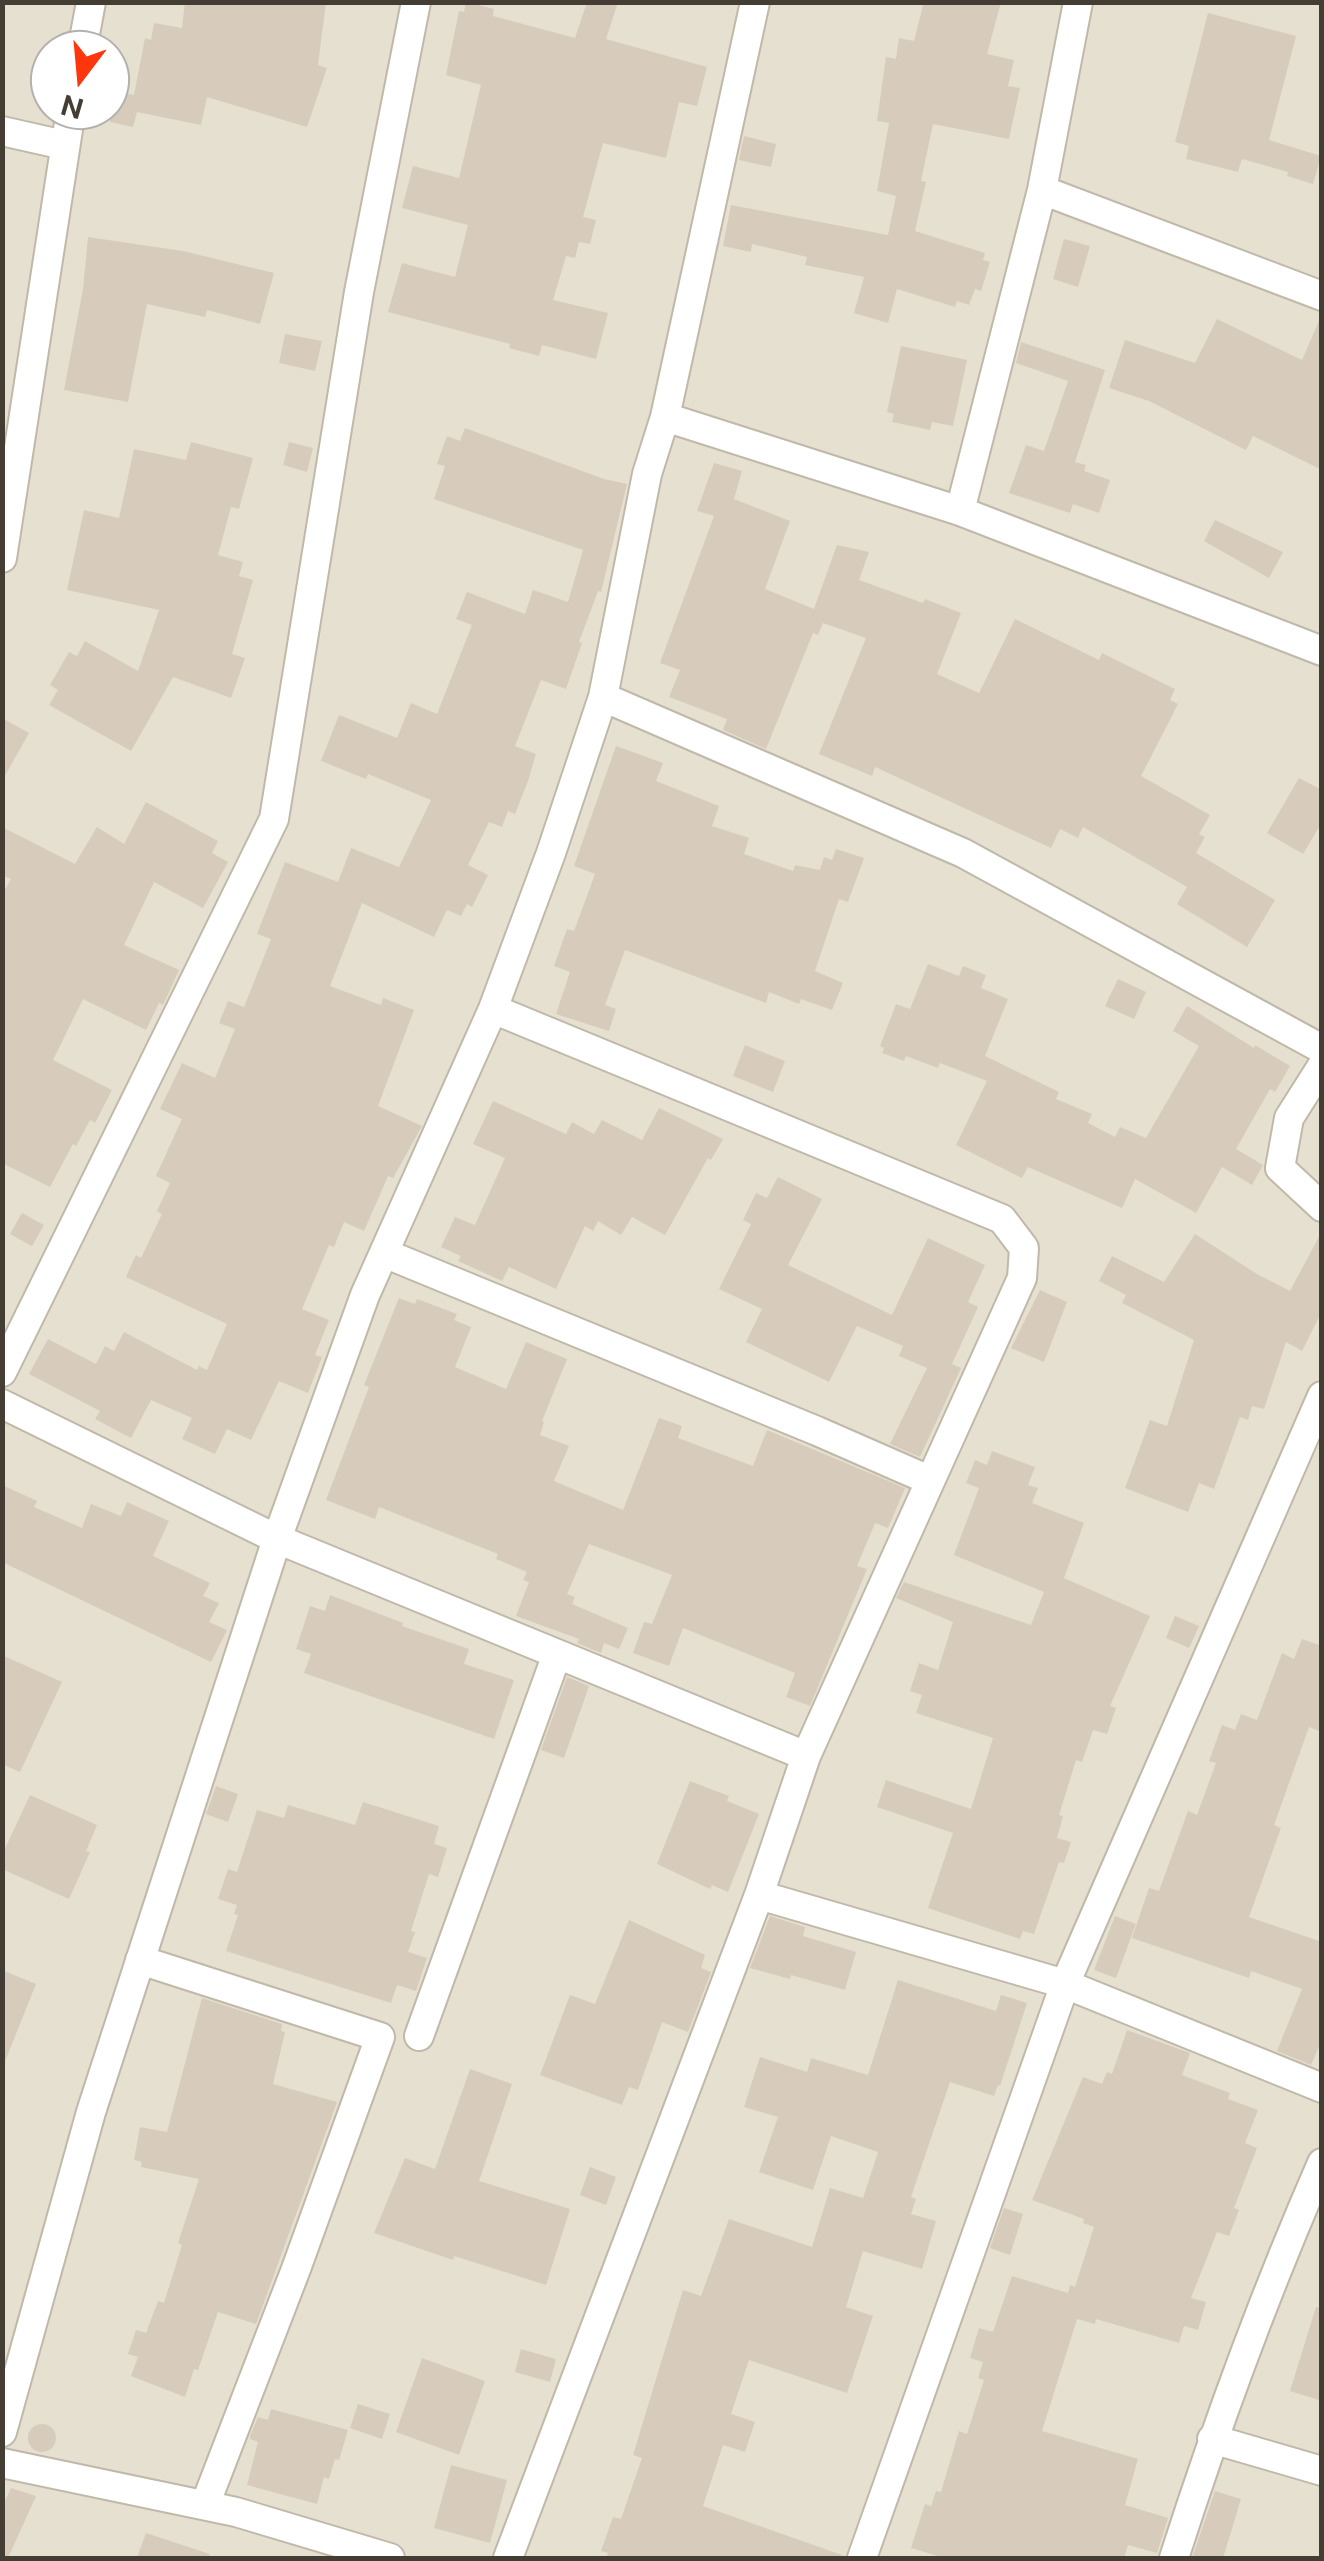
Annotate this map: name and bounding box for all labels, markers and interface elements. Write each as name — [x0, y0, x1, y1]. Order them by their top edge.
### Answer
north arrow — [30, 30, 130, 130]
text: N — [57, 89, 87, 126]

